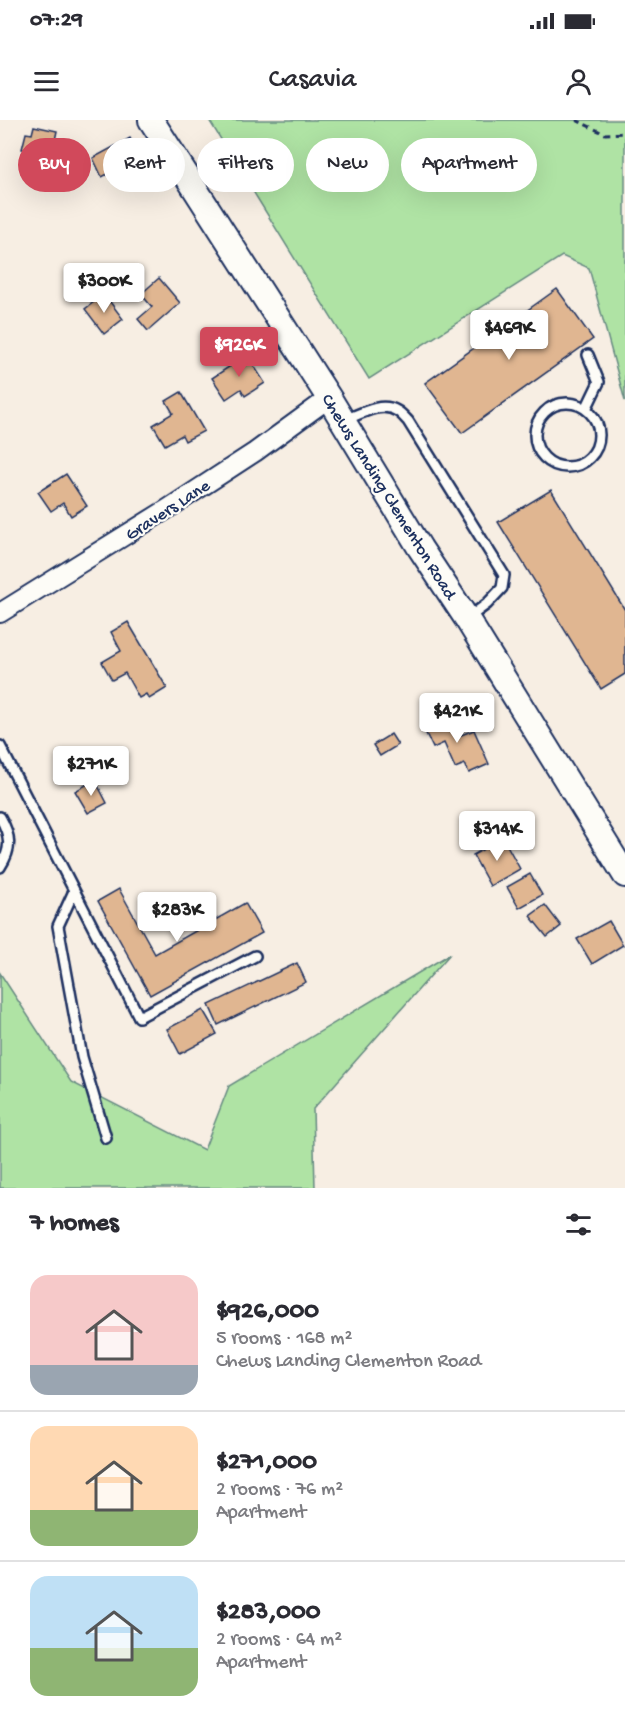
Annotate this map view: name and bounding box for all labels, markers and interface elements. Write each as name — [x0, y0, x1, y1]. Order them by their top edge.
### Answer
text: 07:29 — [30, 8, 83, 34]
icon: menu — [30, 65, 63, 98]
text: Casavia — [269, 65, 356, 97]
icon: person — [562, 65, 595, 98]
chip: Buy — [18, 138, 91, 192]
chip: Rent — [103, 138, 185, 192]
chip: Filters — [197, 138, 294, 192]
chip: New — [306, 138, 389, 192]
chip: Apartment — [401, 138, 537, 192]
pin: $300K — [62, 263, 146, 314]
text: $300K — [77, 271, 131, 294]
pin: $469K — [467, 310, 551, 361]
text: $469K — [484, 318, 534, 341]
pin: $926K — [197, 327, 281, 378]
text: $926K — [214, 335, 264, 358]
street label: Chews Landing Clementon Road — [316, 391, 461, 605]
street label: Gravers Lane — [122, 476, 215, 546]
pin: $421K — [415, 693, 499, 744]
text: $421K — [433, 701, 481, 724]
pin: $271K — [49, 746, 133, 797]
text: $271K — [67, 754, 115, 777]
pin: $314K — [455, 811, 539, 862]
text: $314K — [473, 819, 521, 842]
pin: $283K — [135, 892, 219, 943]
text: $283K — [151, 900, 203, 923]
icon: filters — [562, 1208, 595, 1241]
text: 7 homes — [30, 1209, 119, 1240]
text: $926,000 — [216, 1297, 319, 1328]
icon: home — [78, 1299, 150, 1371]
text: 5 rooms · 168 m² — [216, 1328, 352, 1351]
text: Chews Landing Clementon Road — [216, 1351, 481, 1374]
text: $271,000 — [216, 1448, 317, 1479]
icon: home — [78, 1450, 150, 1522]
text: 2 rooms · 76 m² — [216, 1479, 343, 1502]
text: Apartment — [216, 1502, 306, 1525]
text: $283,000 — [216, 1598, 321, 1629]
icon: home — [78, 1600, 150, 1672]
text: 2 rooms · 64 m² — [216, 1629, 342, 1652]
text: Apartment — [216, 1652, 306, 1675]

